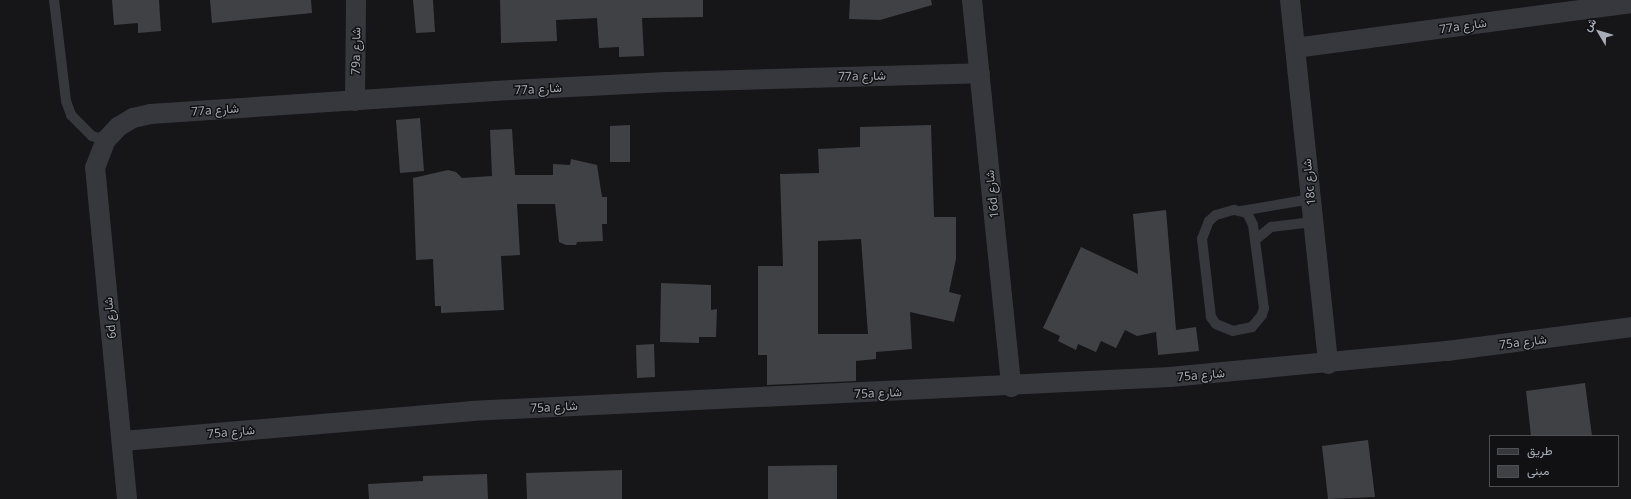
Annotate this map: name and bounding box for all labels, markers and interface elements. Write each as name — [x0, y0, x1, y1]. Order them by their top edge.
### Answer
north arrow — [1579, 12, 1619, 52]
text: ش — [1579, 14, 1599, 34]
street label: 77a شارع — [1438, 16, 1488, 36]
street label: 79a شارع — [348, 27, 364, 75]
street label: 77a شارع — [838, 68, 886, 84]
street label: 77a شارع — [514, 81, 562, 97]
street label: 77a شارع — [191, 101, 239, 119]
street label: 18c شارع — [1299, 158, 1319, 206]
street label: 16d شارع — [982, 169, 1002, 219]
street label: 6d شارع — [101, 297, 119, 339]
street label: 75a شارع — [1498, 332, 1548, 352]
street label: 75a شارع — [1177, 366, 1225, 384]
street label: 75a شارع — [854, 385, 902, 401]
street label: 75a شارع — [530, 399, 578, 415]
street label: 75a شارع — [207, 423, 255, 441]
legend — [1489, 435, 1619, 487]
text: طريق — [1527, 442, 1552, 459]
text: مبنى — [1527, 462, 1549, 479]

